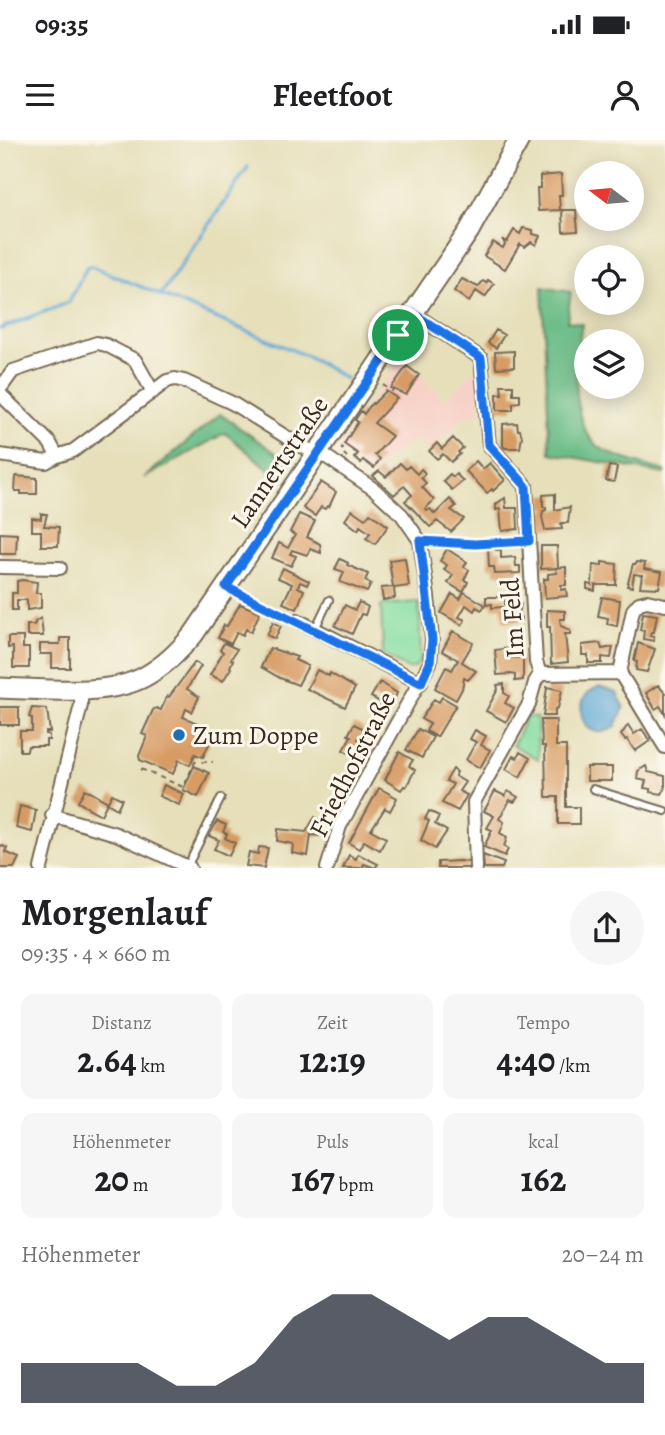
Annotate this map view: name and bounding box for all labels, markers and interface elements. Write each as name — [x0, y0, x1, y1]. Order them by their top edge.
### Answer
text: 09:35 — [35, 7, 89, 42]
text: Fleetfoot — [272, 73, 393, 117]
icon: menu — [21, 76, 59, 114]
icon: person — [606, 76, 644, 114]
north arrow — [574, 161, 644, 231]
map controls — [574, 161, 644, 399]
button: locate — [574, 245, 644, 315]
pin — [368, 305, 428, 365]
icon: arrive — [379, 316, 417, 354]
button: layers — [574, 329, 644, 399]
street label: Lannertstraße — [222, 390, 336, 535]
street label: Im Feld — [492, 577, 533, 659]
street label: Friedhofstraße — [301, 685, 404, 843]
place label: Zum Doppe — [193, 718, 319, 753]
marker: Zum Doppe — [171, 727, 187, 743]
text: Morgenlauf — [21, 886, 208, 938]
button: share — [570, 891, 644, 965]
text: 09:35 · 4 × 660 m — [21, 938, 171, 969]
text: Distanz — [91, 1010, 152, 1036]
text: Zeit — [317, 1010, 348, 1036]
text: Tempo — [517, 1010, 570, 1036]
text: 2.64 — [77, 1036, 137, 1084]
text: 12:19 — [299, 1036, 366, 1084]
text: 4:40 — [496, 1036, 555, 1084]
text: km — [137, 1053, 166, 1079]
text: /km — [555, 1053, 591, 1079]
text: Höhenmeter — [72, 1129, 171, 1155]
text: Puls — [316, 1129, 349, 1155]
text: kcal — [528, 1129, 559, 1155]
text: 20 — [94, 1155, 129, 1203]
text: 167 — [291, 1155, 335, 1203]
text: 162 — [521, 1155, 566, 1203]
text: m — [129, 1172, 149, 1198]
text: bpm — [335, 1172, 374, 1198]
text: Höhenmeter — [21, 1239, 141, 1270]
text: 20–24 m — [562, 1239, 644, 1270]

